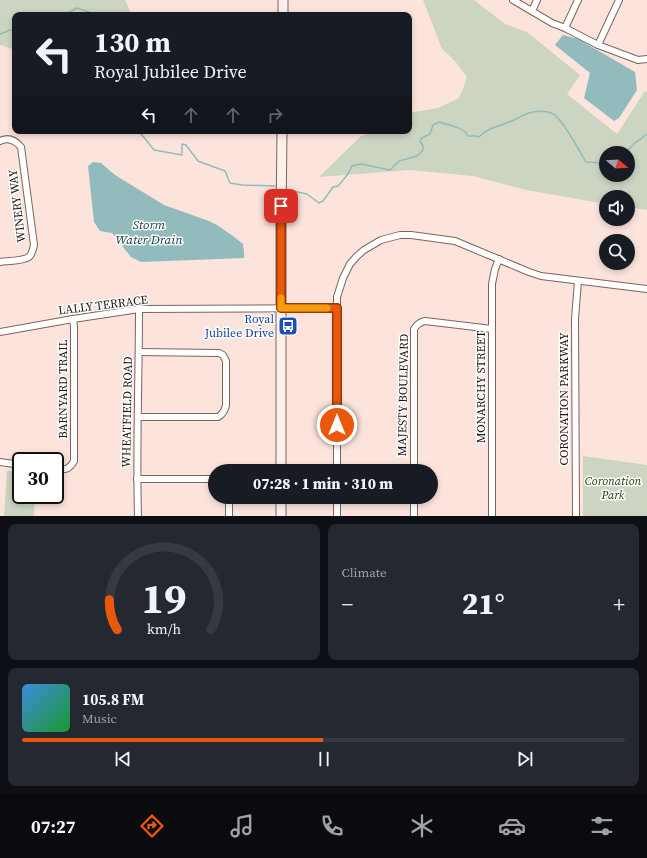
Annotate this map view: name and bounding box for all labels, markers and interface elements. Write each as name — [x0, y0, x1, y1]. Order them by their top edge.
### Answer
text: 130 m — [94, 23, 171, 61]
icon: left — [28, 28, 80, 80]
text: Royal Jubilee Drive — [94, 59, 247, 84]
icon: left — [138, 104, 160, 126]
icon: ahead — [180, 104, 202, 126]
icon: ahead — [222, 104, 244, 126]
icon: right — [264, 104, 286, 126]
north arrow — [599, 146, 635, 182]
map controls — [599, 146, 635, 270]
street label: WINERY WAY — [5, 168, 29, 243]
pin — [264, 189, 298, 223]
button: sound — [599, 190, 635, 226]
icon: arrive — [270, 195, 292, 217]
water label: Storm Water Drain — [116, 216, 183, 248]
button: search — [599, 234, 635, 270]
street label: LALLY TERRACE — [57, 292, 149, 318]
place label: Royal Jubilee Drive — [204, 311, 274, 341]
bus stop icon: Royal Jubilee Drive — [277, 315, 299, 337]
street label: MONARCHY STREET — [473, 330, 489, 443]
street label: CORONATION PARKWAY — [556, 332, 572, 466]
street label: MAJESTY BOULEVARD — [394, 334, 412, 456]
street label: BARNYARD TRAIL — [55, 339, 71, 439]
street label: WHEATFIELD ROAD — [118, 356, 136, 468]
position arrow — [316, 404, 358, 446]
speed limit sign: 30 — [12, 452, 64, 504]
text: 07:28 · 1 min · 310 m — [253, 473, 393, 494]
park label: Coronation Park — [585, 473, 641, 503]
text: Climate — [342, 564, 387, 581]
text: 19 — [141, 570, 186, 627]
text: 21° — [462, 583, 505, 624]
text: − — [342, 589, 353, 619]
text: + — [613, 589, 625, 619]
text: km/h — [147, 619, 181, 639]
text: 105.8 FM — [82, 689, 144, 710]
text: Music — [82, 710, 117, 727]
icon: previous — [112, 748, 134, 770]
icon: pause — [313, 748, 335, 770]
icon: next — [514, 748, 536, 770]
icon: directions — [138, 812, 166, 840]
icon: music — [228, 812, 256, 840]
icon: phone — [318, 812, 346, 840]
icon: climate — [408, 812, 436, 840]
icon: car — [498, 812, 526, 840]
icon: filters — [588, 812, 616, 840]
text: 07:27 — [31, 814, 75, 839]

